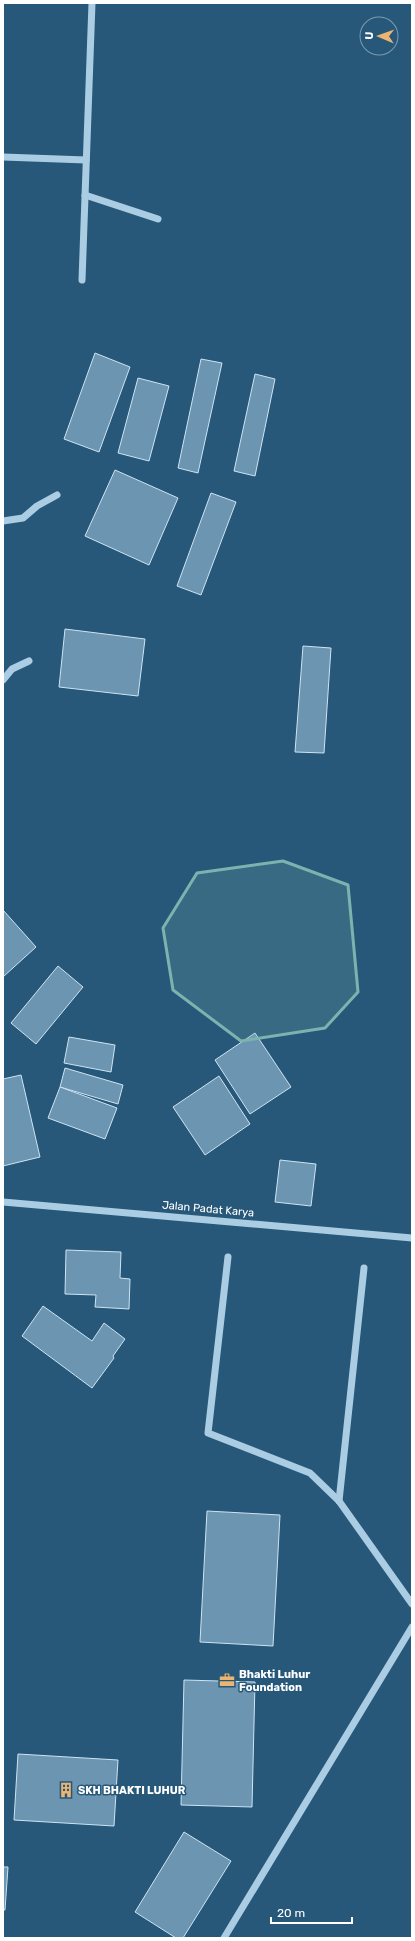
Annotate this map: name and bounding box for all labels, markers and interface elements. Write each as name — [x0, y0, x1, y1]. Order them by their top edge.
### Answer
north arrow — [359, 16, 399, 56]
text: U — [363, 31, 376, 40]
street label: Jalan Padat Karya — [161, 1198, 255, 1220]
place label: Bhakti Luhur Foundation — [239, 1668, 310, 1694]
office icon: Bhakti Luhur Foundation — [218, 1671, 236, 1689]
building icon: SKH BHAKTI LUHUR — [57, 1781, 75, 1799]
place label: SKH BHAKTI LUHUR — [78, 1784, 186, 1797]
scale bar — [271, 1899, 352, 1925]
text: 20 m — [277, 1906, 305, 1920]

